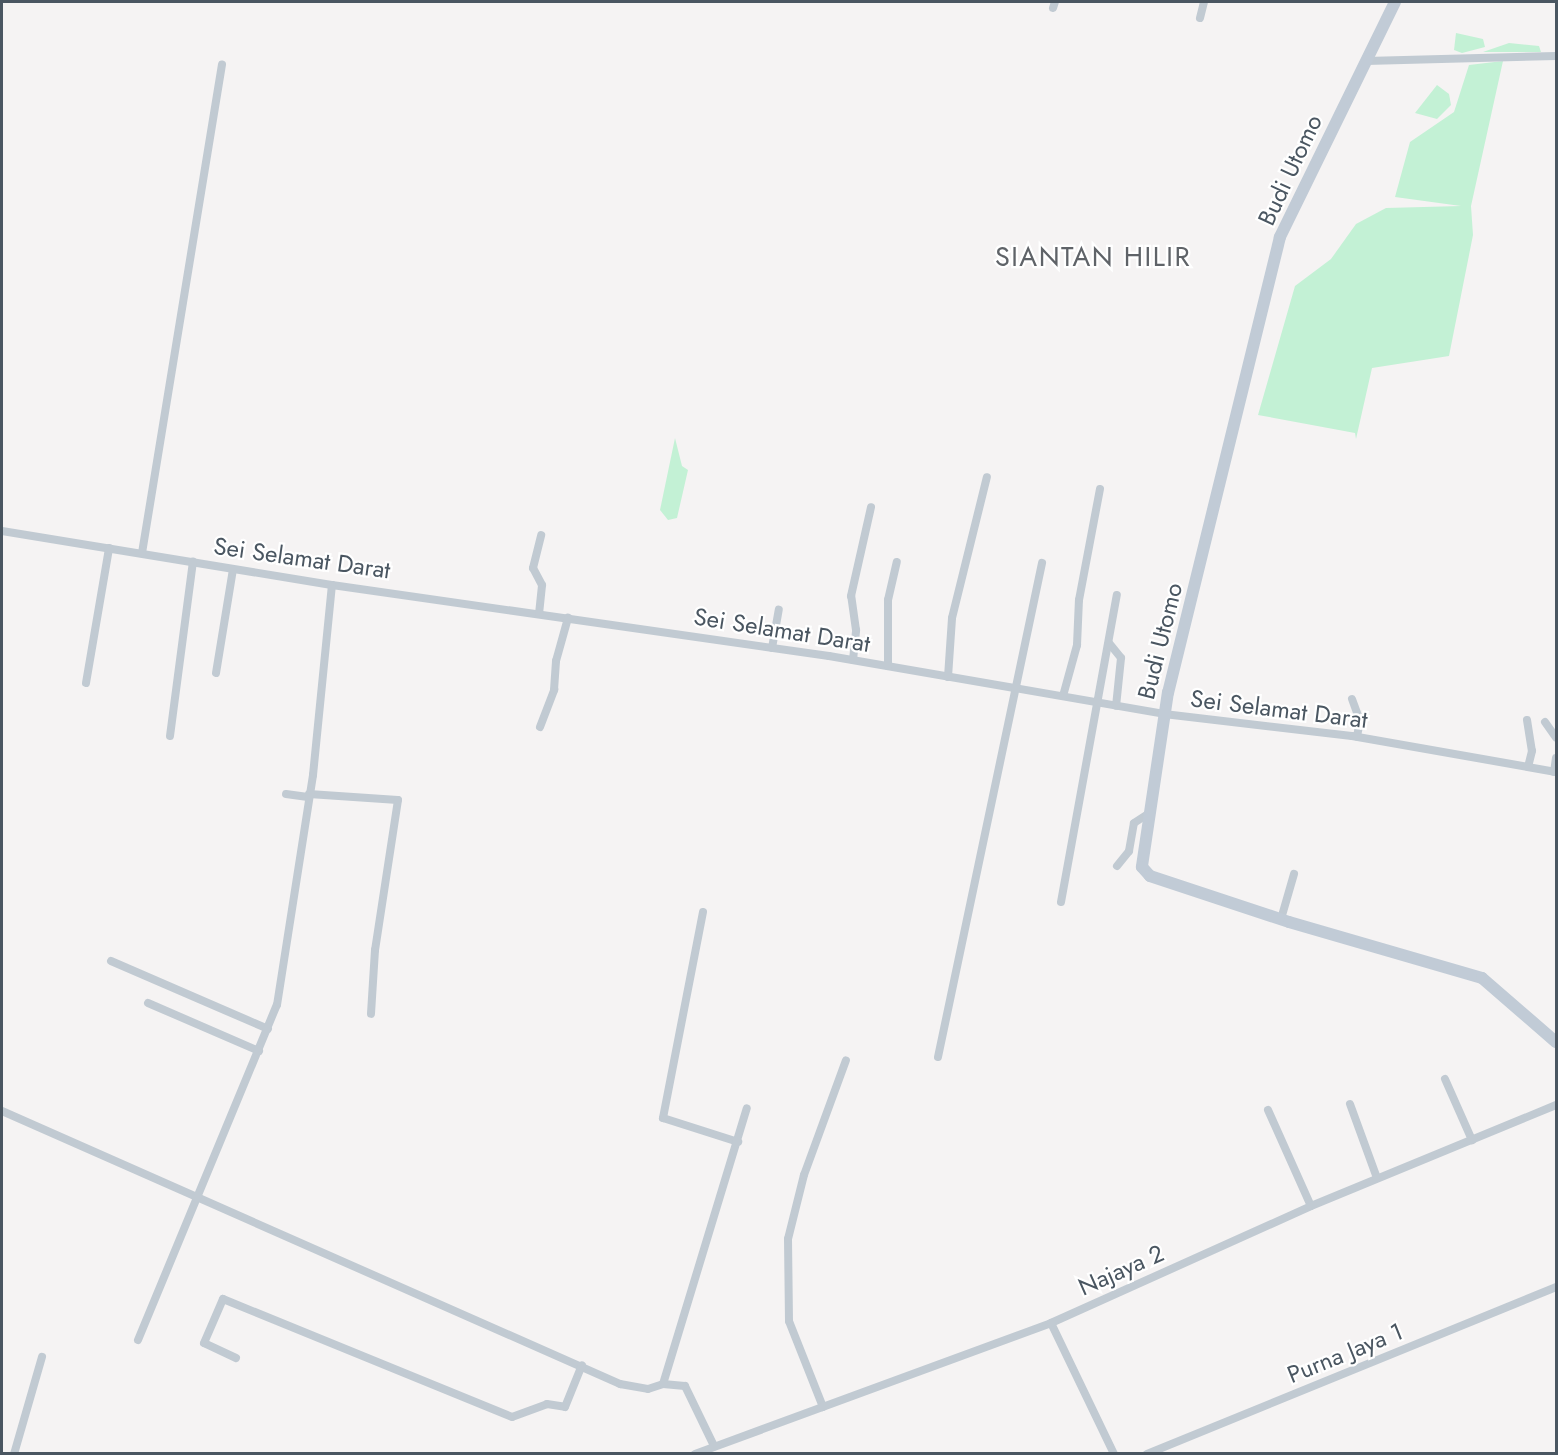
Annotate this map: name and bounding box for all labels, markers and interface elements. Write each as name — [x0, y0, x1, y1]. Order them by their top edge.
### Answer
street label: Budi Utomo — [1252, 110, 1328, 230]
district label: SIANTAN HILIR — [995, 241, 1191, 273]
street label: Sei Selamat Darat — [212, 531, 392, 585]
street label: Budi Utomo — [1132, 580, 1188, 702]
street label: Sei Selamat Darat — [692, 602, 872, 658]
street label: Sei Selamat Darat — [1189, 684, 1369, 734]
street label: Najaya 2 — [1074, 1238, 1168, 1302]
street label: Purna Jaya 1 — [1283, 1317, 1407, 1389]

